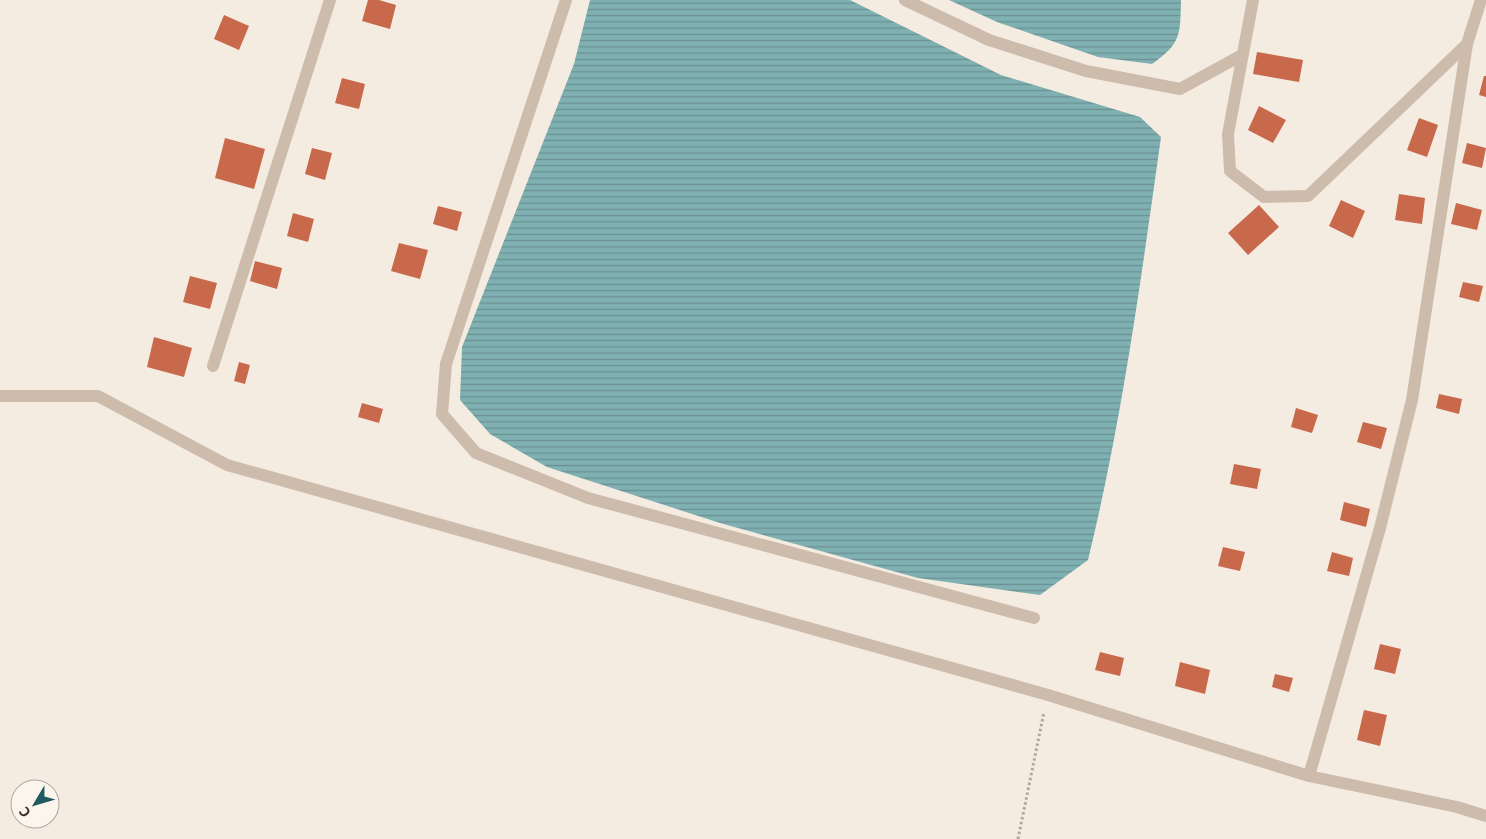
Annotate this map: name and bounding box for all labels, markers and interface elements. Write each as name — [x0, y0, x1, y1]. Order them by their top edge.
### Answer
north arrow — [10, 779, 60, 829]
text: С — [14, 803, 35, 822]

